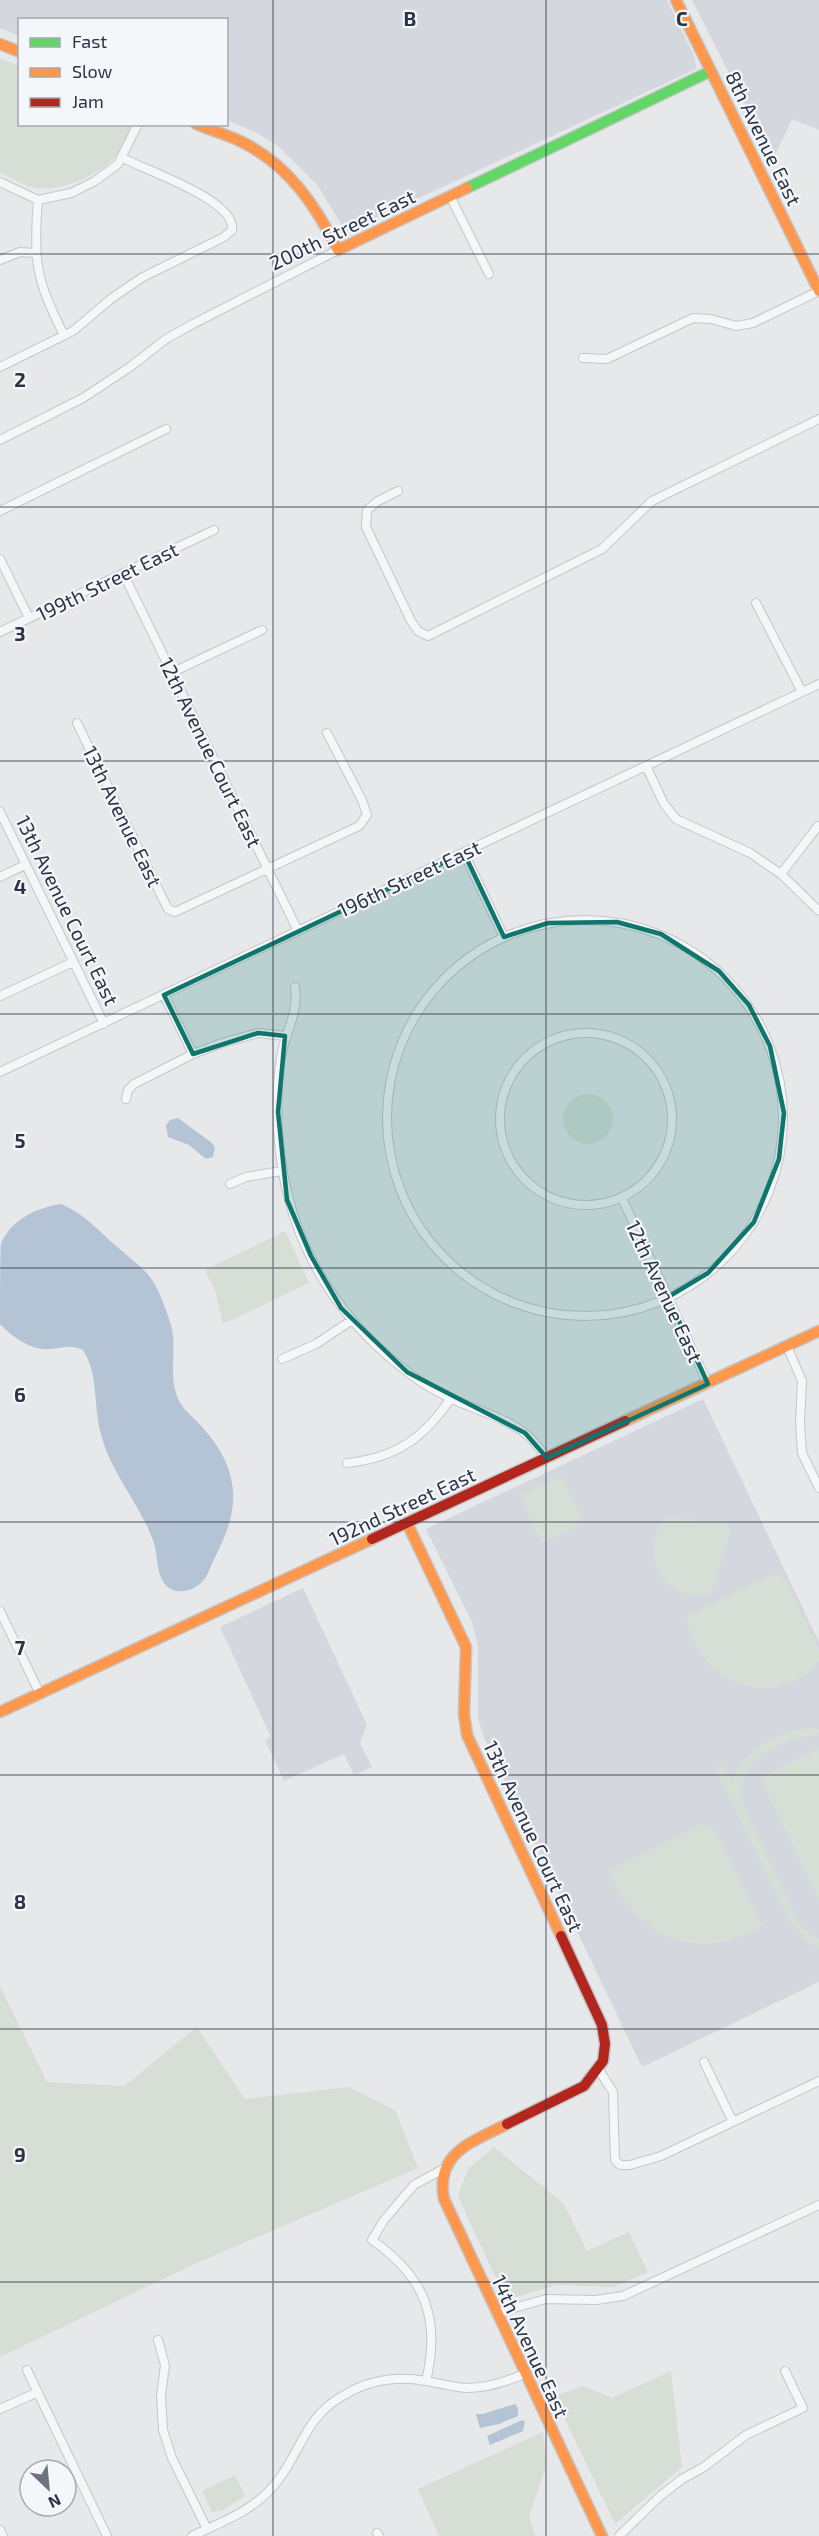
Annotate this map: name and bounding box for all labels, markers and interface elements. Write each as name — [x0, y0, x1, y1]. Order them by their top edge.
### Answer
text: B — [404, 6, 416, 30]
text: C — [676, 6, 688, 30]
legend — [18, 18, 228, 126]
text: Fast — [72, 30, 107, 52]
text: Slow — [72, 60, 113, 82]
street label: 8th Avenue East — [721, 67, 807, 210]
text: Jam — [72, 90, 104, 112]
street label: 200th Street East — [265, 183, 419, 275]
text: 2 — [14, 367, 26, 391]
street label: 199th Street East — [32, 536, 182, 626]
text: 3 — [14, 621, 26, 645]
street label: 12th Avenue Court East — [155, 653, 268, 851]
street label: 13th Avenue East — [79, 742, 168, 891]
street label: 13th Avenue Court East — [12, 811, 125, 1009]
street label: 196th Street East — [334, 834, 484, 922]
text: 4 — [14, 874, 27, 898]
text: 5 — [14, 1128, 26, 1152]
street label: 12th Avenue East — [622, 1216, 709, 1366]
text: 6 — [14, 1382, 26, 1406]
street label: 192nd Street East — [325, 1462, 479, 1550]
text: 7 — [15, 1635, 26, 1659]
street label: 13th Avenue Court East — [479, 1737, 589, 1936]
text: 8 — [14, 1889, 26, 1913]
text: 9 — [14, 2142, 26, 2166]
street label: 14th Avenue East — [487, 2271, 575, 2422]
north arrow — [18, 2458, 78, 2518]
text: N — [45, 2491, 64, 2513]

